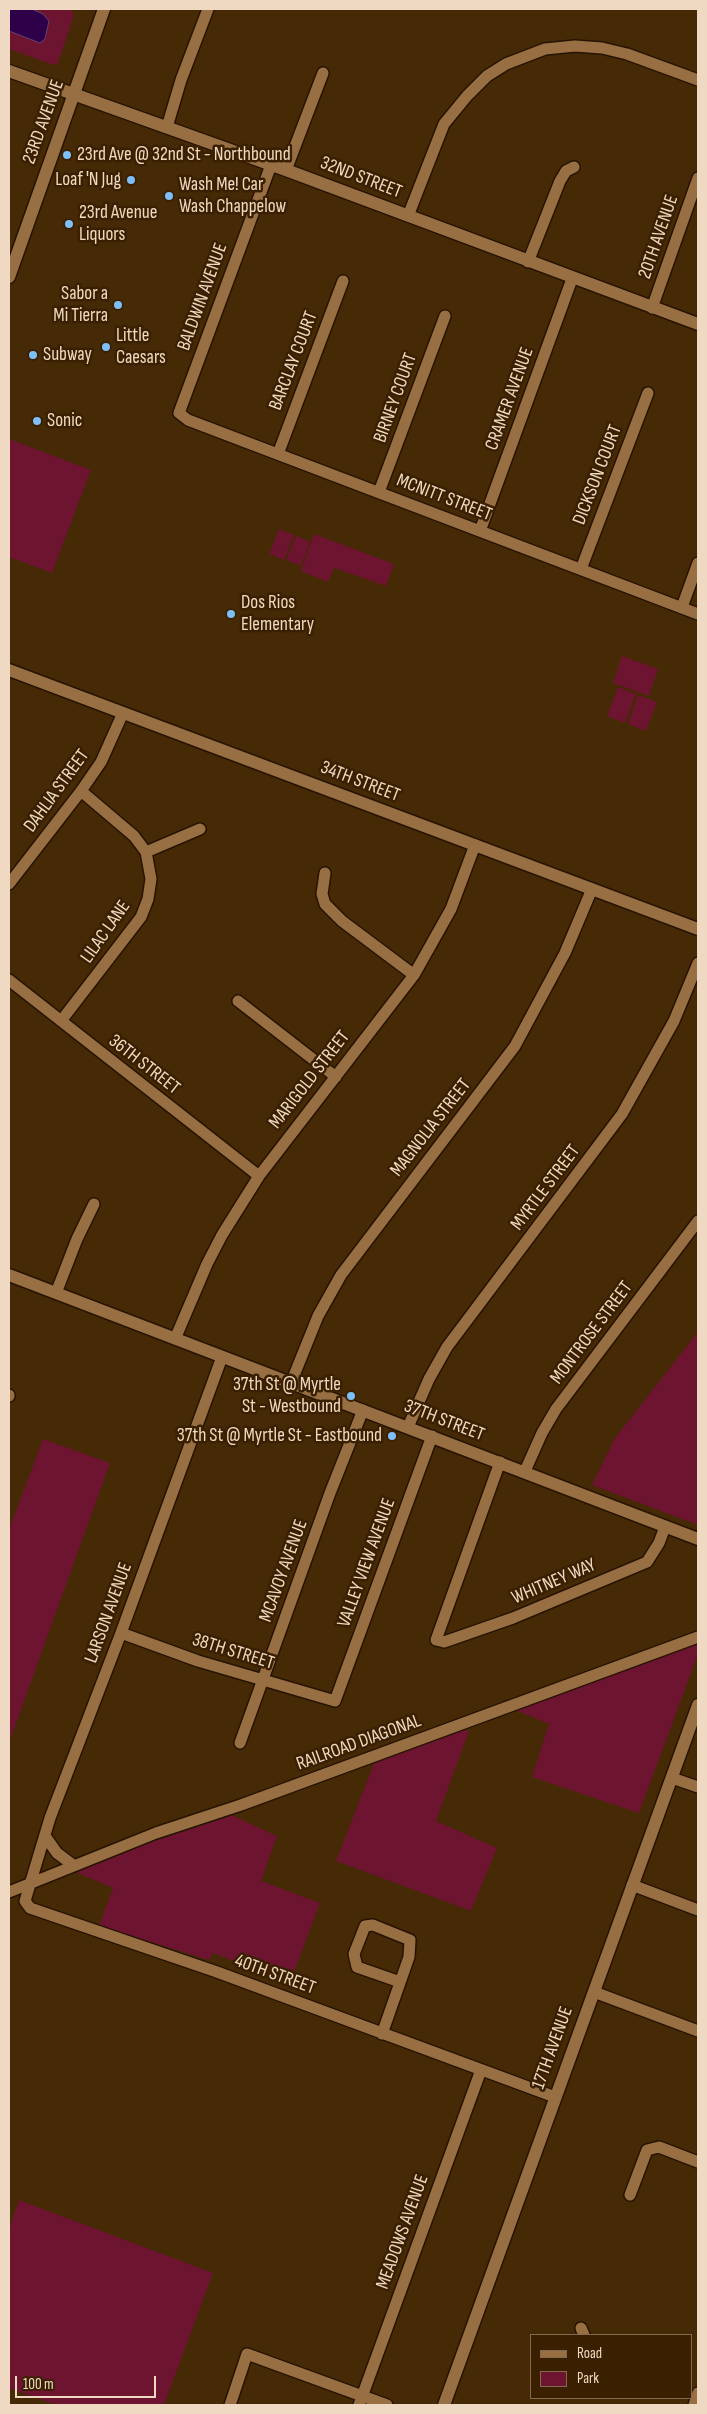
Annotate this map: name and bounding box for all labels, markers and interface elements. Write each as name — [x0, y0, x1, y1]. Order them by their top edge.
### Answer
street label: 23RD AVENUE — [18, 77, 70, 167]
place label: 23rd Ave @ 32nd St - Northbound — [77, 144, 291, 166]
marker: 23rd Ave @ 32nd St - Northbound — [61, 149, 73, 161]
street label: 32ND STREET — [317, 152, 405, 204]
place label: Loaf 'N Jug — [55, 169, 121, 191]
marker: Loaf 'N Jug — [125, 174, 137, 186]
place label: Wash Me! Car Wash Chappelow — [179, 174, 286, 218]
marker: Wash Me! Car Wash Chappelow — [163, 190, 175, 202]
street label: 20TH AVENUE — [634, 192, 684, 282]
place label: 23rd Avenue Liquors — [79, 202, 157, 246]
marker: 23rd Avenue Liquors — [63, 218, 75, 230]
street label: BALDWIN AVENUE — [173, 240, 233, 354]
place label: Sabor a Mi Tierra — [53, 283, 108, 327]
marker: Sabor a Mi Tierra — [112, 299, 124, 311]
street label: BARCLAY COURT — [265, 308, 323, 414]
place label: Little Caesars — [116, 325, 166, 369]
marker: Little Caesars — [100, 341, 112, 353]
place label: Subway — [43, 344, 92, 366]
street label: CRAMER AVENUE — [481, 344, 539, 454]
marker: Subway — [27, 349, 39, 361]
street label: BIRNEY COURT — [369, 350, 423, 446]
place label: Sonic — [47, 410, 82, 432]
marker: Sonic — [31, 415, 43, 427]
street label: DICKSON COURT — [569, 422, 627, 528]
street label: MCNITT STREET — [393, 469, 495, 527]
place label: Dos Rios Elementary — [241, 592, 314, 636]
marker: Dos Rios Elementary — [225, 608, 237, 620]
street label: DAHLIA STREET — [19, 745, 95, 837]
street label: 34TH STREET — [317, 756, 403, 808]
street label: LILAC LANE — [76, 896, 136, 968]
street label: MARIGOLD STREET — [265, 1026, 355, 1134]
street label: 36TH STREET — [104, 1030, 184, 1100]
street label: MAGNOLIA STREET — [386, 1075, 476, 1181]
street label: MYRTLE STREET — [506, 1141, 586, 1235]
street label: MONTROSE STREET — [546, 1277, 638, 1389]
place label: 37th St @ Myrtle St - Westbound — [233, 1374, 341, 1418]
marker: 37th St @ Myrtle St - Westbound — [345, 1390, 357, 1402]
street label: 37TH STREET — [401, 1395, 487, 1447]
place label: 37th St @ Myrtle St - Eastbound — [177, 1425, 382, 1447]
marker: 37th St @ Myrtle St - Eastbound — [386, 1430, 398, 1442]
street label: VALLEY VIEW AVENUE — [333, 1495, 401, 1631]
street label: MCAVOY AVENUE — [255, 1517, 313, 1625]
street label: WHITNEY WAY — [508, 1554, 600, 1610]
street label: LARSON AVENUE — [80, 1560, 138, 1666]
street label: 38TH STREET — [189, 1629, 277, 1675]
street label: RAILROAD DIAGONAL — [294, 1710, 424, 1776]
street label: 40TH STREET — [232, 1950, 318, 2000]
street label: 17TH AVENUE — [528, 2004, 578, 2092]
street label: MEADOWS AVENUE — [372, 2172, 434, 2292]
legend — [530, 2334, 692, 2399]
text: Road — [577, 2344, 602, 2363]
scale bar — [18, 2366, 159, 2398]
text: Park — [577, 2369, 599, 2388]
text: 100 m — [23, 2375, 54, 2394]

